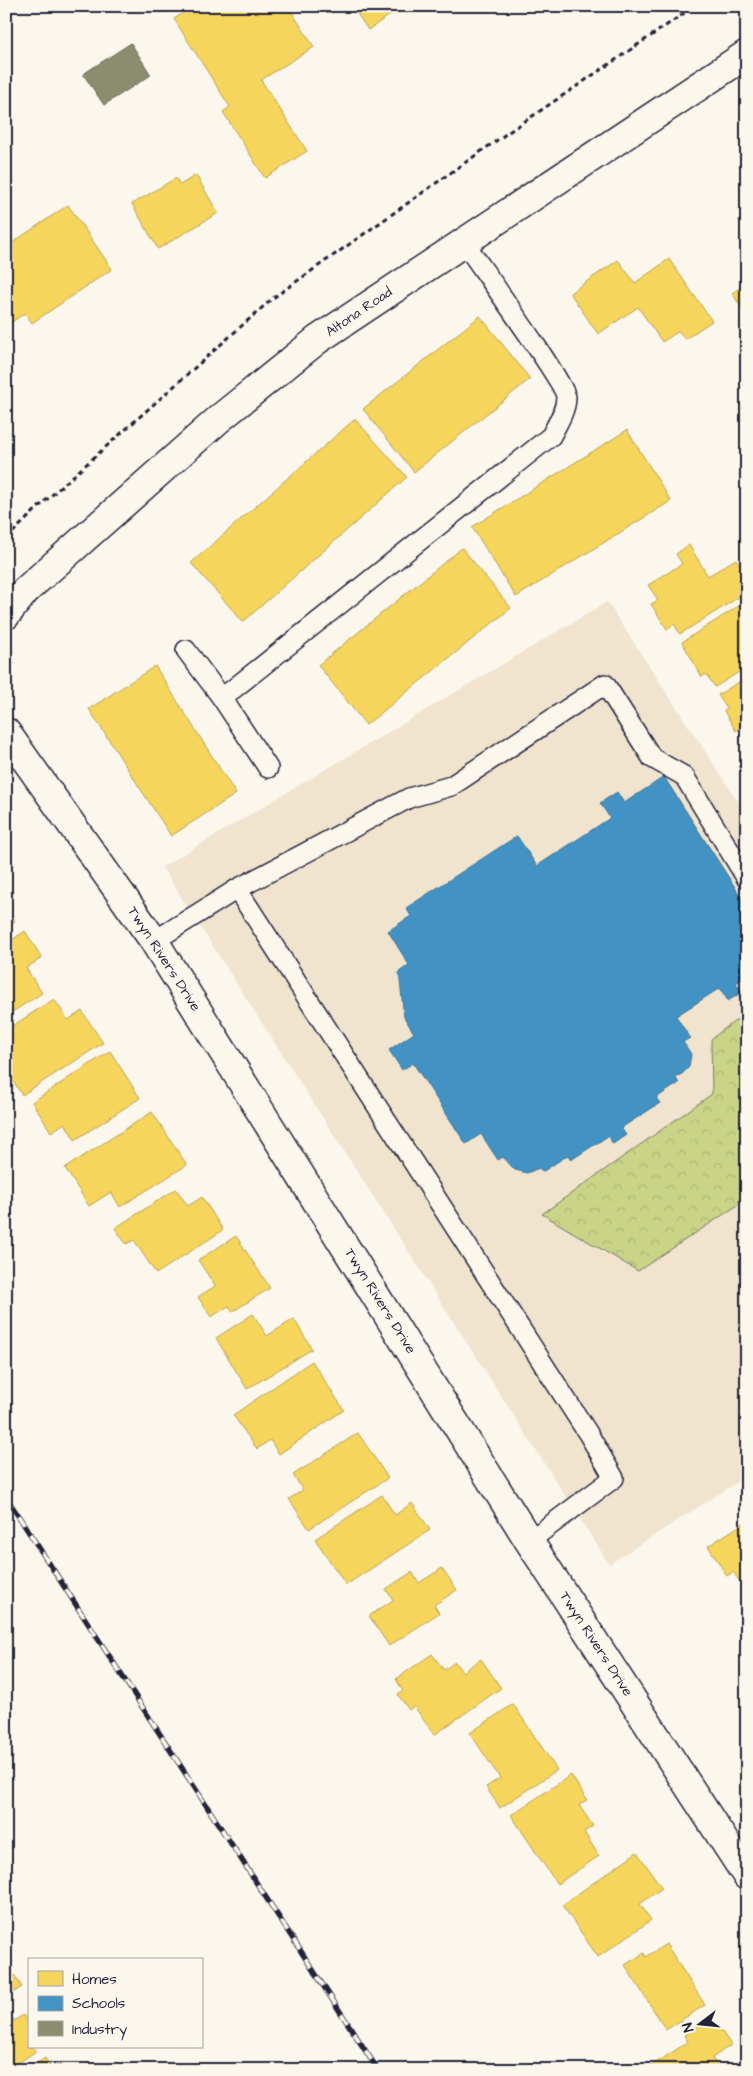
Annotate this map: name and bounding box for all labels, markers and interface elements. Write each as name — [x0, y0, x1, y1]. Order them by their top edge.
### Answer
street label: Altona Road — [322, 282, 396, 342]
street label: Twyn Rivers Drive — [123, 903, 206, 1016]
street label: Twyn Rivers Drive — [339, 1244, 421, 1358]
street label: Twyn Rivers Drive — [555, 1588, 638, 1701]
legend — [28, 1958, 202, 2048]
text: Homes — [72, 1969, 117, 1990]
text: Schools — [72, 1993, 126, 2014]
north arrow — [676, 1998, 726, 2048]
text: Industry — [72, 2019, 127, 2041]
text: N — [678, 2020, 699, 2034]

